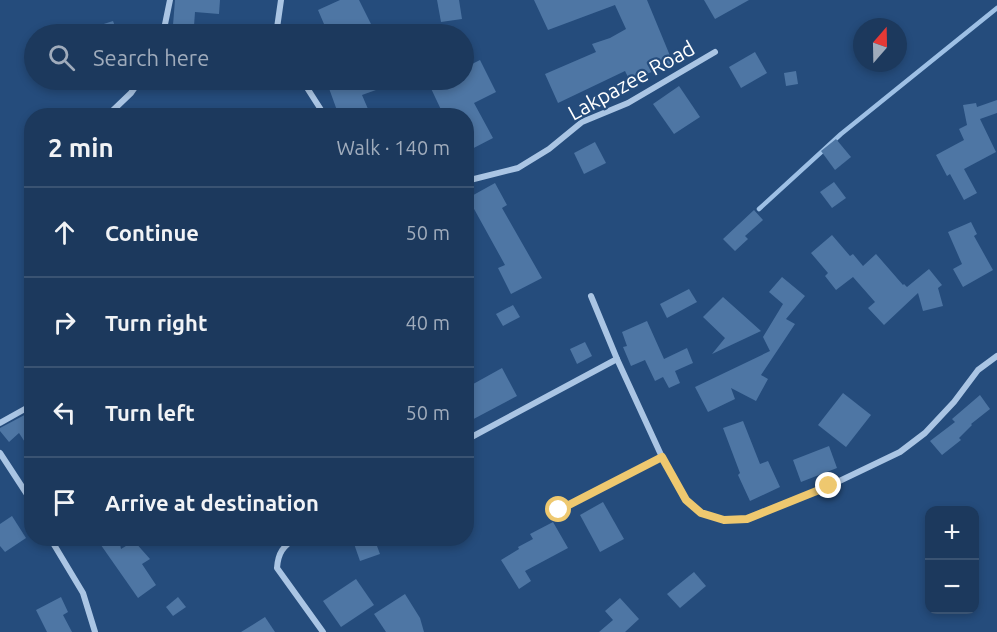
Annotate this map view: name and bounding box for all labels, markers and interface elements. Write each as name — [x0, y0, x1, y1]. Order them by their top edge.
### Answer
north arrow — [853, 18, 907, 72]
search box — [24, 24, 474, 90]
street label: Lakpazee Road — [563, 35, 699, 125]
icon: search — [45, 41, 78, 74]
text: Search here — [93, 45, 209, 70]
text: 2 min — [48, 133, 114, 162]
text: Walk · 140 m — [337, 136, 450, 159]
icon: ahead — [48, 216, 81, 249]
text: Continue — [105, 220, 199, 245]
text: 50 m — [406, 221, 450, 244]
icon: right — [48, 306, 81, 339]
text: Turn right — [105, 310, 207, 335]
text: 40 m — [406, 311, 450, 334]
icon: left — [48, 396, 81, 429]
text: Turn left — [105, 400, 195, 425]
text: 50 m — [406, 401, 450, 424]
route end — [815, 472, 841, 498]
icon: arrive — [48, 486, 81, 519]
text: Arrive at destination — [105, 490, 319, 515]
route start — [545, 496, 571, 522]
map controls — [925, 506, 979, 614]
button: + — [925, 506, 979, 560]
button: − — [925, 560, 979, 614]

